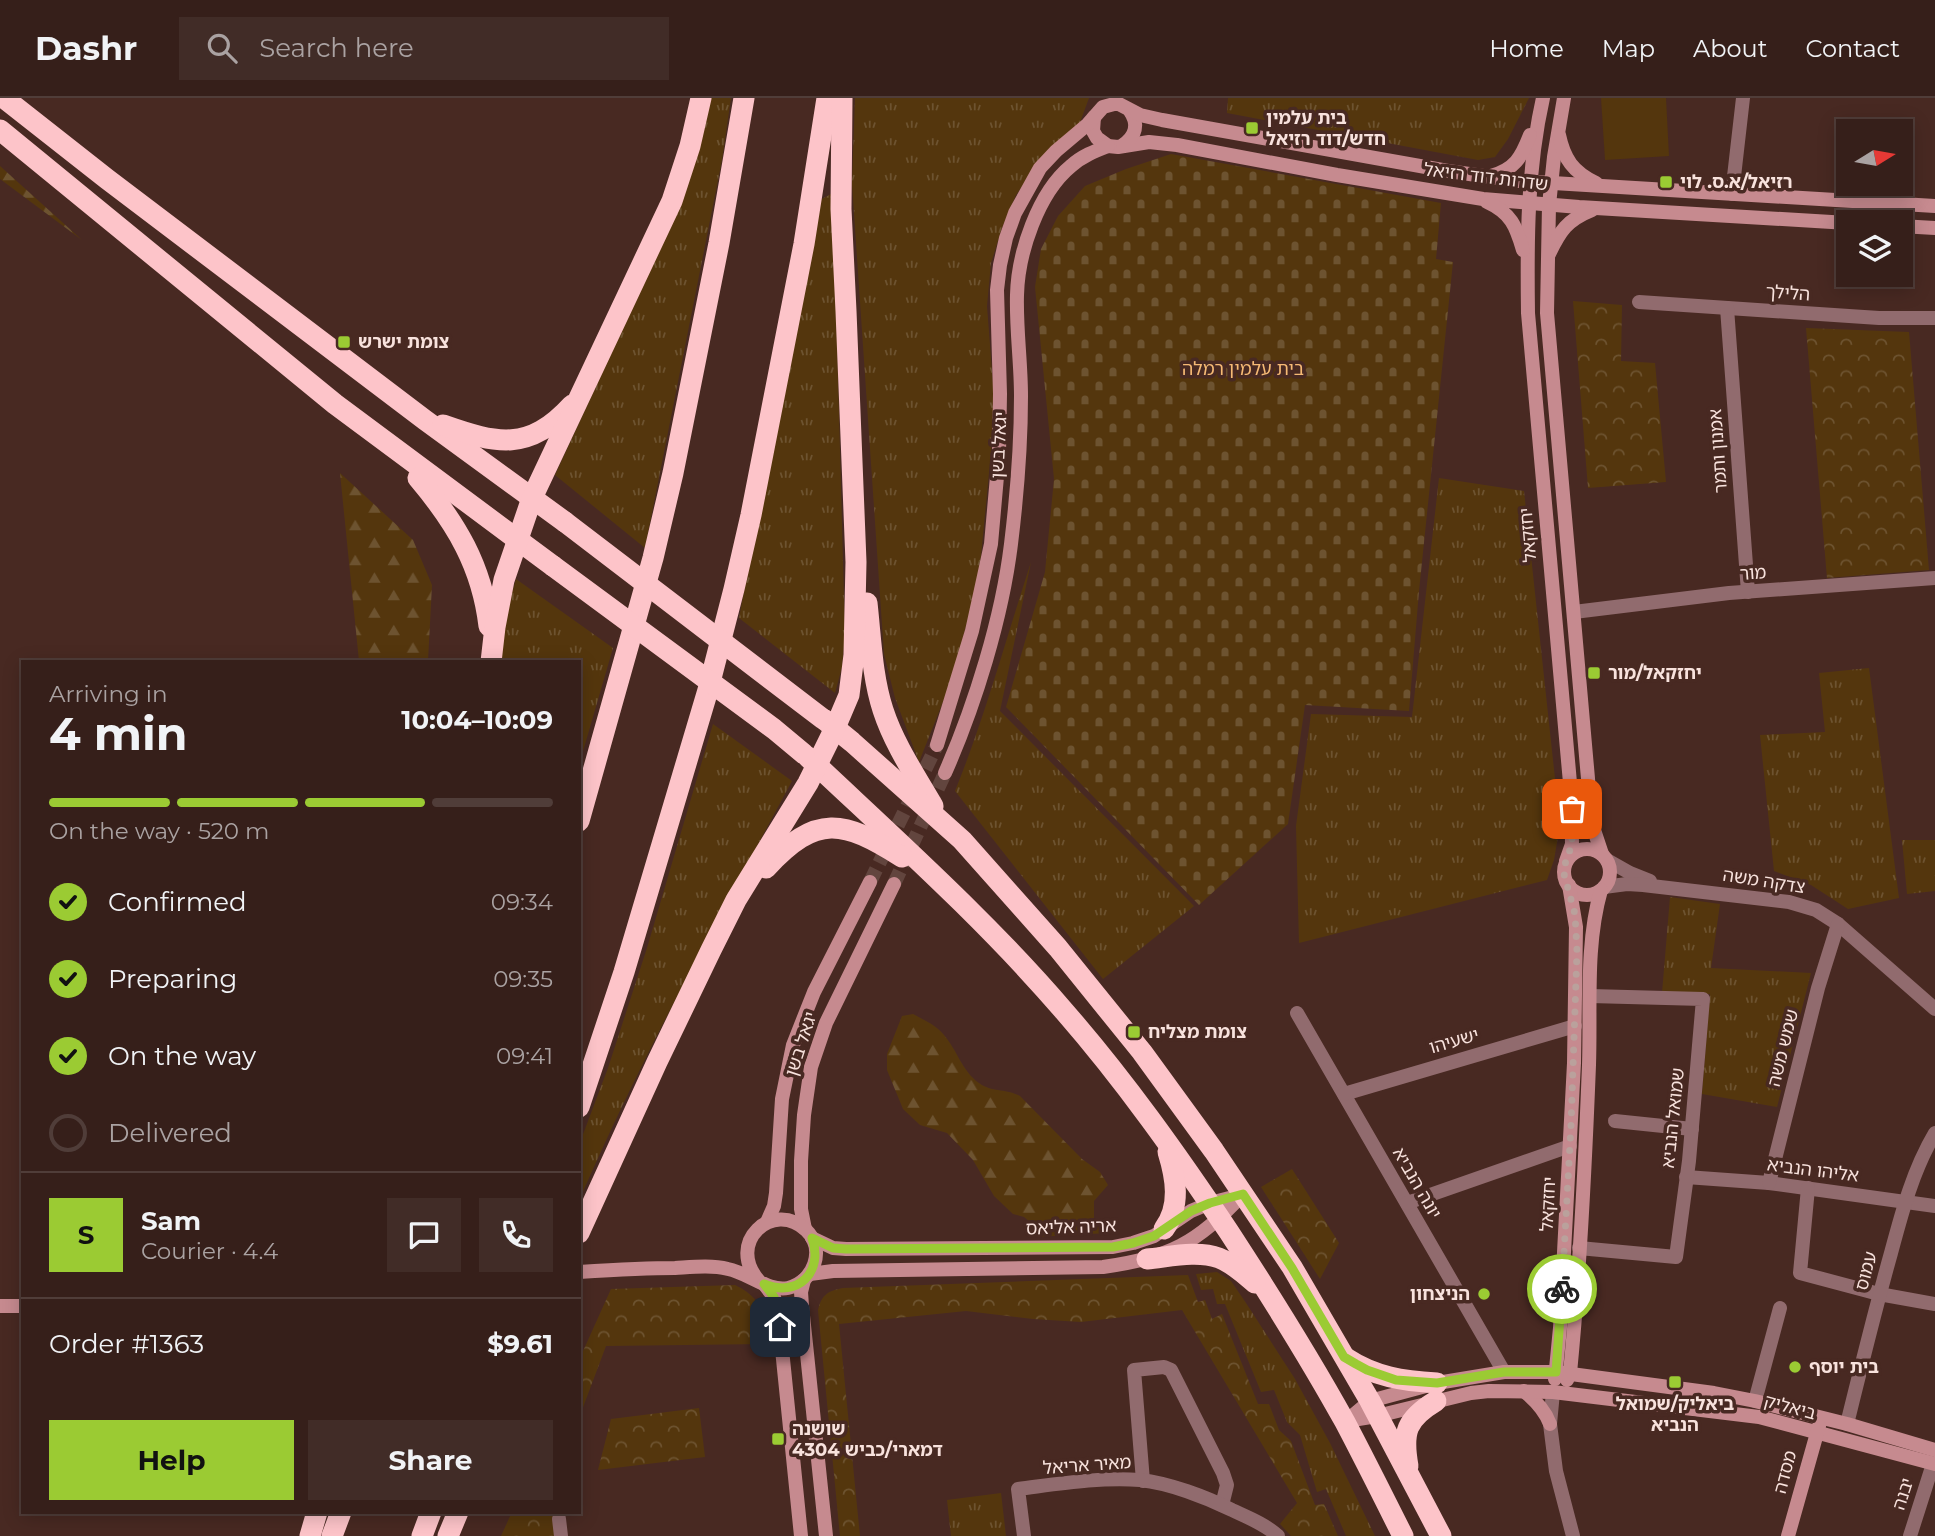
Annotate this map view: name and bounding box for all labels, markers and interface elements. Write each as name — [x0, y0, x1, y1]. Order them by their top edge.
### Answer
search box — [179, 17, 669, 80]
text: Dashr — [35, 28, 137, 68]
icon: search — [203, 29, 241, 67]
text: Search here — [259, 32, 414, 64]
text: Home — [1489, 34, 1564, 63]
text: Map — [1602, 34, 1655, 63]
text: About — [1693, 34, 1767, 63]
text: Contact — [1805, 34, 1900, 63]
place label: בית עלמין חדש/דוד רזיאל — [1266, 107, 1386, 150]
north arrow — [1836, 119, 1913, 196]
map controls — [1836, 119, 1913, 287]
marker: בית עלמין חדש/דוד רזיאל — [1244, 120, 1260, 136]
street label: שדרות דוד רזיאל — [1423, 158, 1549, 196]
place label: רזיאל/א.ס. לוי — [1680, 171, 1793, 193]
marker: רזיאל/א.ס. לוי — [1658, 174, 1674, 190]
button: layers — [1836, 210, 1913, 287]
street label: הלילך — [1765, 280, 1811, 306]
place label: צומת ישרש — [358, 331, 450, 353]
marker: צומת ישרש — [336, 334, 352, 350]
park label: בית עלמין רמלה — [1182, 358, 1304, 380]
street label: אמנון ותמר — [1704, 408, 1732, 494]
street label: יגאל בשן — [986, 411, 1012, 479]
street label: יחזקאל — [1515, 507, 1541, 563]
street label: מור — [1739, 561, 1767, 585]
place label: יחזקאל/מור — [1608, 662, 1702, 684]
marker: יחזקאל/מור — [1586, 665, 1602, 681]
text: Arriving in — [49, 680, 168, 708]
text: 10:04–10:09 — [401, 704, 553, 736]
text: 4 min — [49, 705, 188, 762]
pin — [1542, 779, 1602, 839]
icon: bag — [1553, 790, 1591, 828]
text: On the way · 520 m — [49, 817, 269, 845]
street label: צדקה משה — [1721, 864, 1807, 898]
icon: check — [49, 883, 87, 921]
text: Confirmed — [108, 886, 247, 918]
text: 09:34 — [491, 888, 553, 916]
icon: check — [49, 960, 87, 998]
text: Preparing — [108, 963, 237, 995]
text: 09:35 — [493, 965, 553, 993]
street label: שמש משה — [1763, 1007, 1803, 1089]
street label: יגאל בשן — [780, 1009, 822, 1079]
place label: צומת מצליח — [1148, 1021, 1247, 1043]
street label: ישעיהו — [1427, 1023, 1481, 1059]
marker: צומת מצליח — [1126, 1024, 1142, 1040]
icon: check — [49, 1037, 87, 1075]
text: On the way — [108, 1040, 256, 1072]
text: 09:41 — [496, 1042, 553, 1070]
street label: שמואל הנביא — [1657, 1067, 1689, 1169]
text: Delivered — [108, 1117, 232, 1149]
street label: יונה הנביא — [1388, 1143, 1446, 1223]
street label: אליהו הנביא — [1766, 1153, 1860, 1187]
street label: יחזקאל — [1536, 1176, 1560, 1232]
button: chat — [387, 1198, 461, 1272]
button: phone — [479, 1198, 553, 1272]
text: Sam — [141, 1205, 201, 1237]
street label: אריה אליאס — [1025, 1214, 1117, 1240]
text: S — [78, 1219, 94, 1251]
text: Courier · 4.4 — [141, 1237, 278, 1265]
street label: עמוס — [1850, 1249, 1882, 1293]
courier — [1527, 1254, 1597, 1324]
icon: bike — [1543, 1270, 1581, 1308]
place label: הניצחון — [1410, 1283, 1470, 1305]
marker: הניצחון — [1476, 1286, 1492, 1302]
pin — [750, 1297, 810, 1357]
icon: home — [761, 1308, 799, 1346]
text: Order #1363 — [49, 1328, 204, 1360]
text: $9.61 — [487, 1328, 553, 1360]
place label: בית יוסף — [1809, 1356, 1879, 1378]
marker: בית יוסף — [1787, 1359, 1803, 1375]
marker: ביאליק/שמואל הנביא — [1667, 1374, 1683, 1390]
street label: ביאליק — [1762, 1390, 1818, 1424]
place label: ביאליק/שמואל הנביא — [1616, 1393, 1735, 1436]
place label: שושנה דמארי/כביש 4304 — [792, 1418, 943, 1461]
button: Help — [49, 1420, 294, 1500]
button: Share — [308, 1420, 553, 1500]
marker: שושנה דמארי/כביש 4304 — [770, 1431, 786, 1447]
street label: מסדה — [1769, 1448, 1801, 1496]
street label: מאיר אריאל — [1042, 1451, 1132, 1479]
street label: יבנה — [1888, 1475, 1918, 1513]

